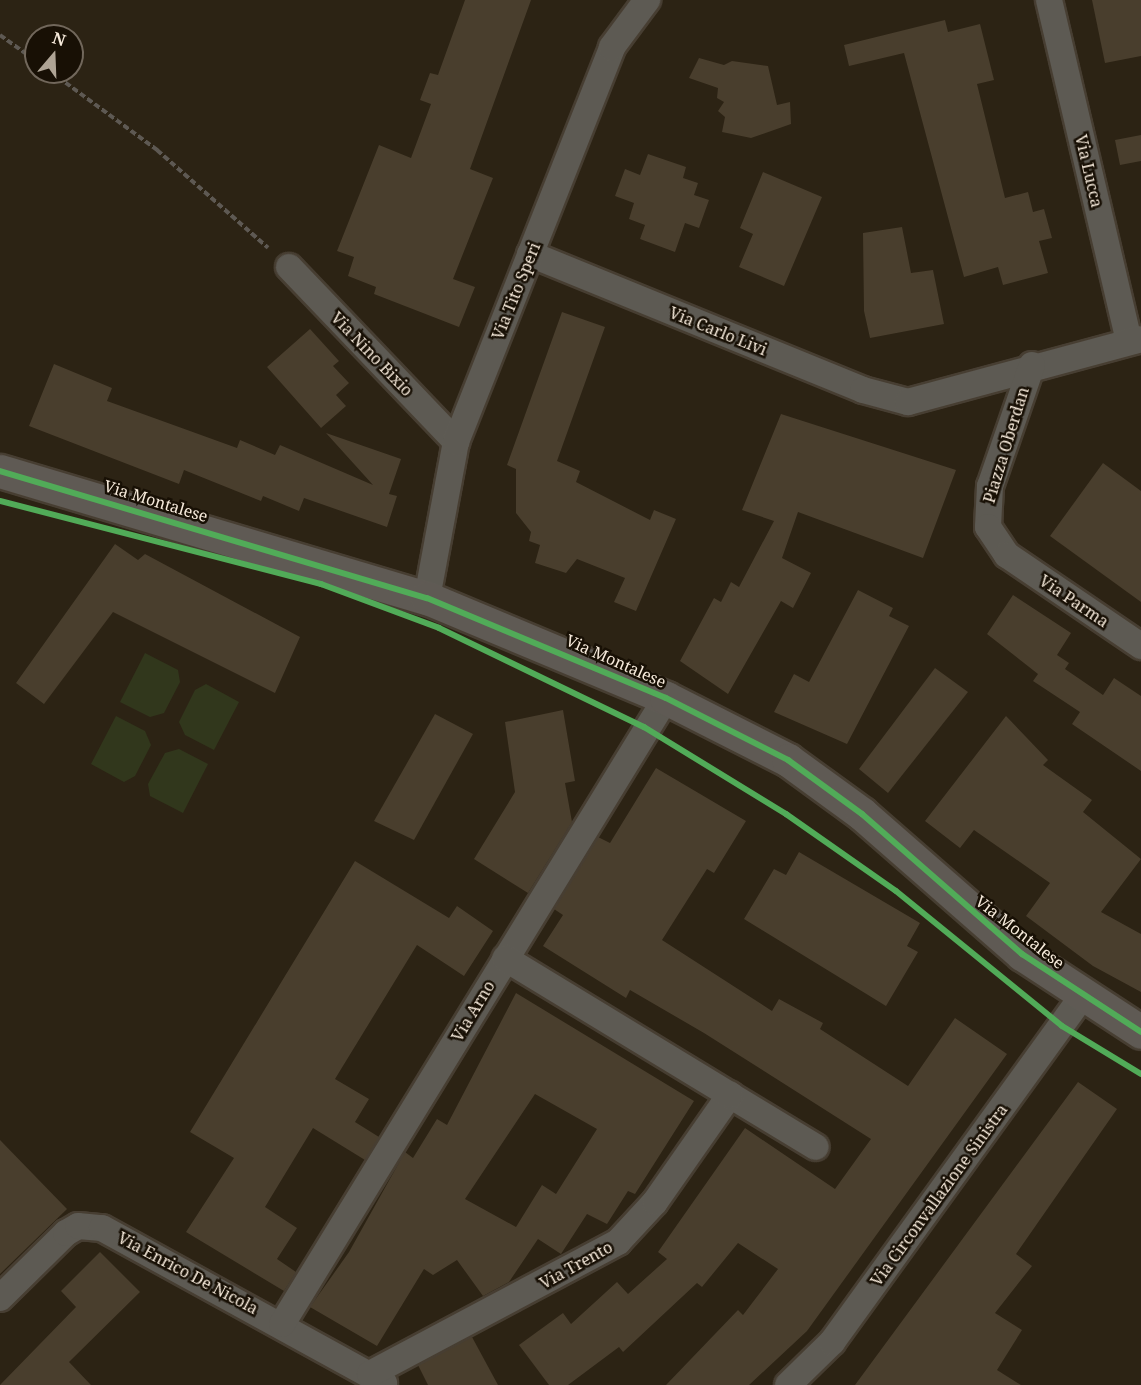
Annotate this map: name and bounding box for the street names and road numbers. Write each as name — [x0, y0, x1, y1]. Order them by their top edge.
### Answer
street label: Via Lucca — [1071, 133, 1107, 209]
street label: Via Tito Speri — [488, 240, 544, 342]
street label: Via Carlo Livi — [667, 303, 769, 359]
street label: Via Nino Bixio — [327, 308, 417, 400]
street label: Piazza Oberdan — [979, 385, 1033, 505]
street label: Via Montalese — [102, 476, 210, 526]
street label: Via Parma — [1036, 571, 1112, 631]
street label: Via Montalese — [563, 630, 669, 692]
street label: Via Montalese — [972, 891, 1068, 973]
street label: Via Arno — [447, 977, 499, 1045]
street label: Via Circonvallazione Sinistra — [867, 1100, 1011, 1290]
street label: Via Enrico De Nicola — [115, 1228, 261, 1318]
street label: Via Trento — [536, 1237, 616, 1293]

